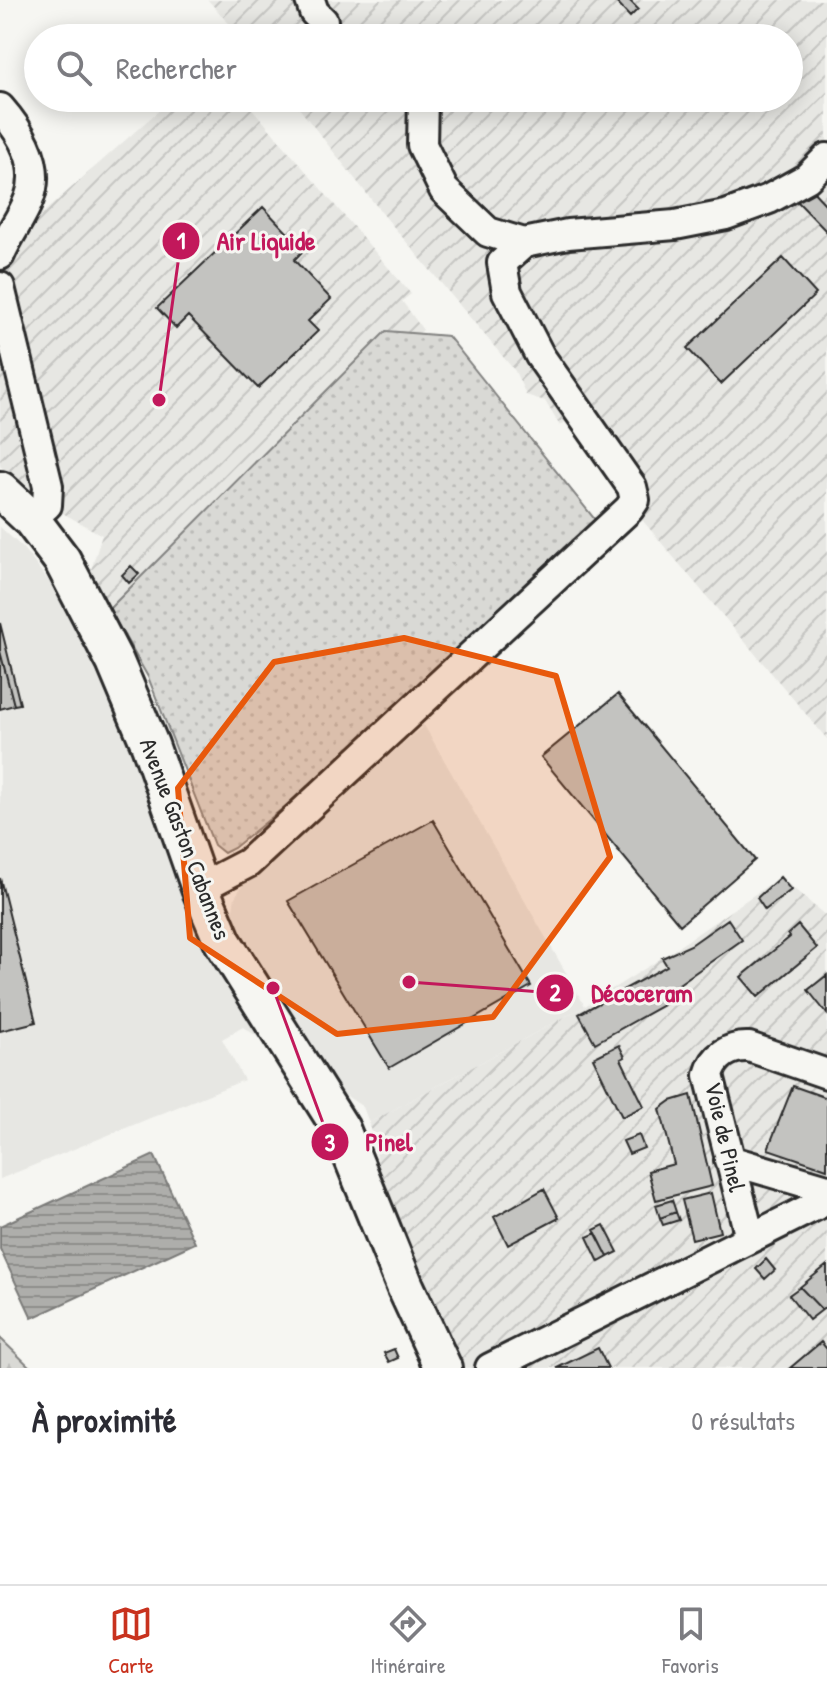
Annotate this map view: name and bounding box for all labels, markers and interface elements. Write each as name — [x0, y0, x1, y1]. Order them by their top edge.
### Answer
search box — [24, 24, 803, 112]
icon: search — [52, 46, 96, 90]
text: Rechercher — [116, 48, 237, 88]
callout: Air Liquide — [161, 216, 332, 266]
text: Air Liquide — [217, 223, 316, 259]
text: 1 — [177, 224, 186, 256]
street label: Avenue Gaston Cabannes — [133, 733, 239, 944]
callout: Décoceram — [535, 968, 708, 1018]
text: Décoceram — [591, 975, 693, 1010]
text: 2 — [549, 976, 561, 1008]
street label: Voie de Pinel — [698, 1079, 754, 1195]
callout: Pinel — [310, 1117, 429, 1167]
text: Pinel — [365, 1124, 414, 1159]
text: 3 — [325, 1126, 336, 1158]
text: À proximité — [32, 1397, 177, 1443]
text: 0 résultats — [692, 1403, 795, 1438]
tab: Carte — [108, 1602, 154, 1680]
tab: Itinéraire — [370, 1602, 446, 1680]
tab: Favoris — [662, 1602, 719, 1680]

